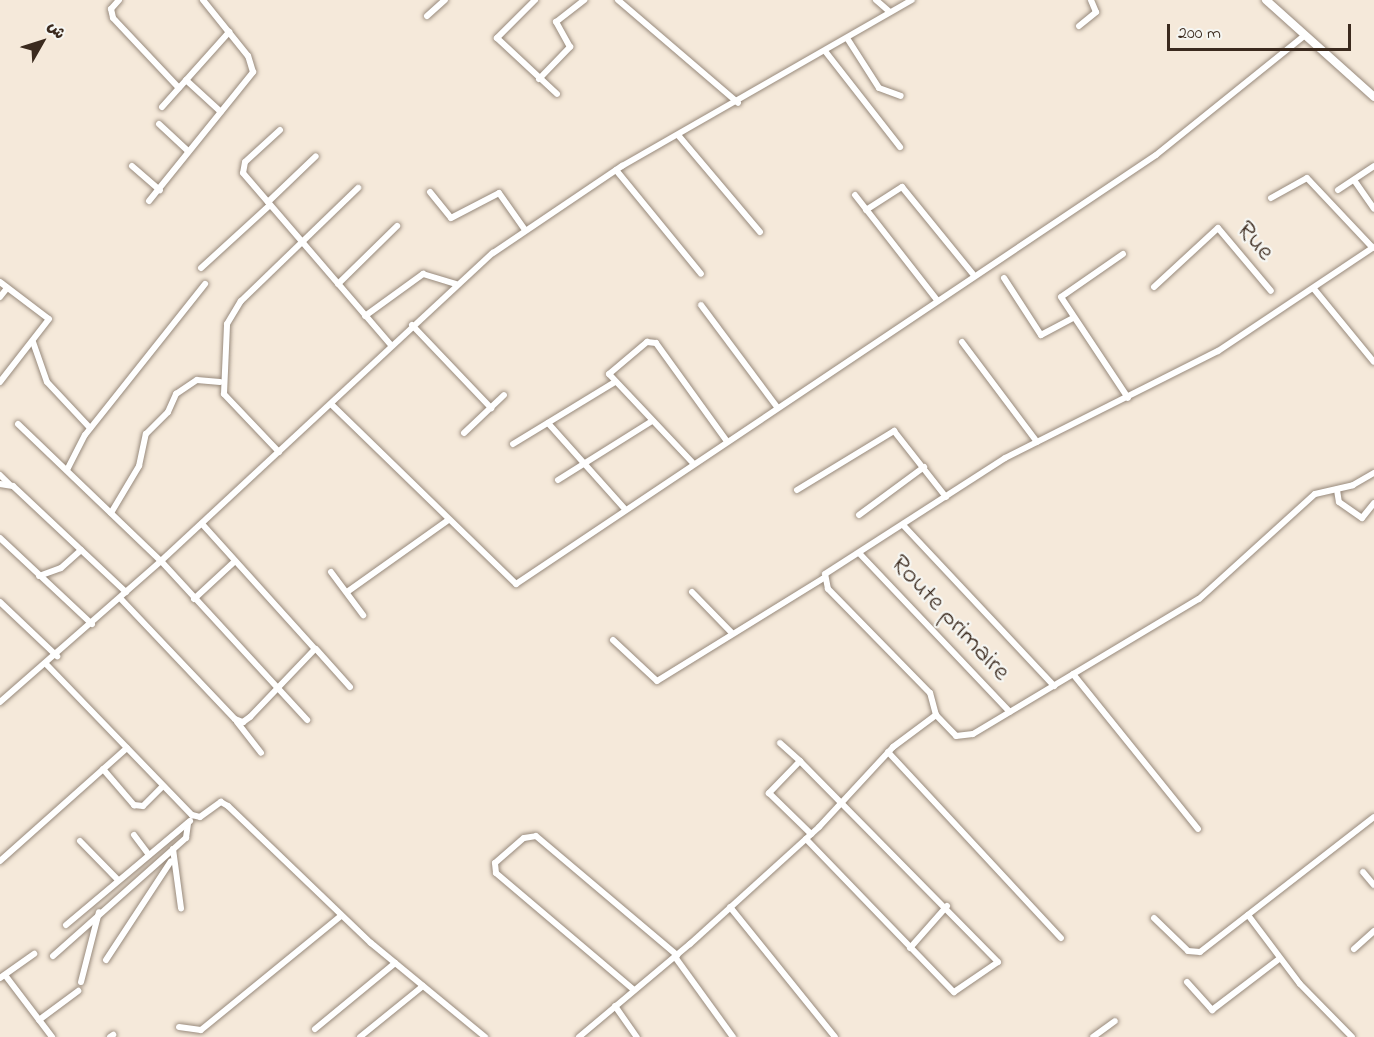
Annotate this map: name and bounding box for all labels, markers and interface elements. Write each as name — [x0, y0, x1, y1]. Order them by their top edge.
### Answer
north arrow — [12, 12, 72, 72]
scale bar — [1170, 12, 1354, 50]
text: ش — [41, 16, 71, 45]
text: 200 m — [1178, 21, 1221, 47]
street label: Rue — [1229, 214, 1281, 268]
street label: Route primaire — [883, 548, 1017, 688]

